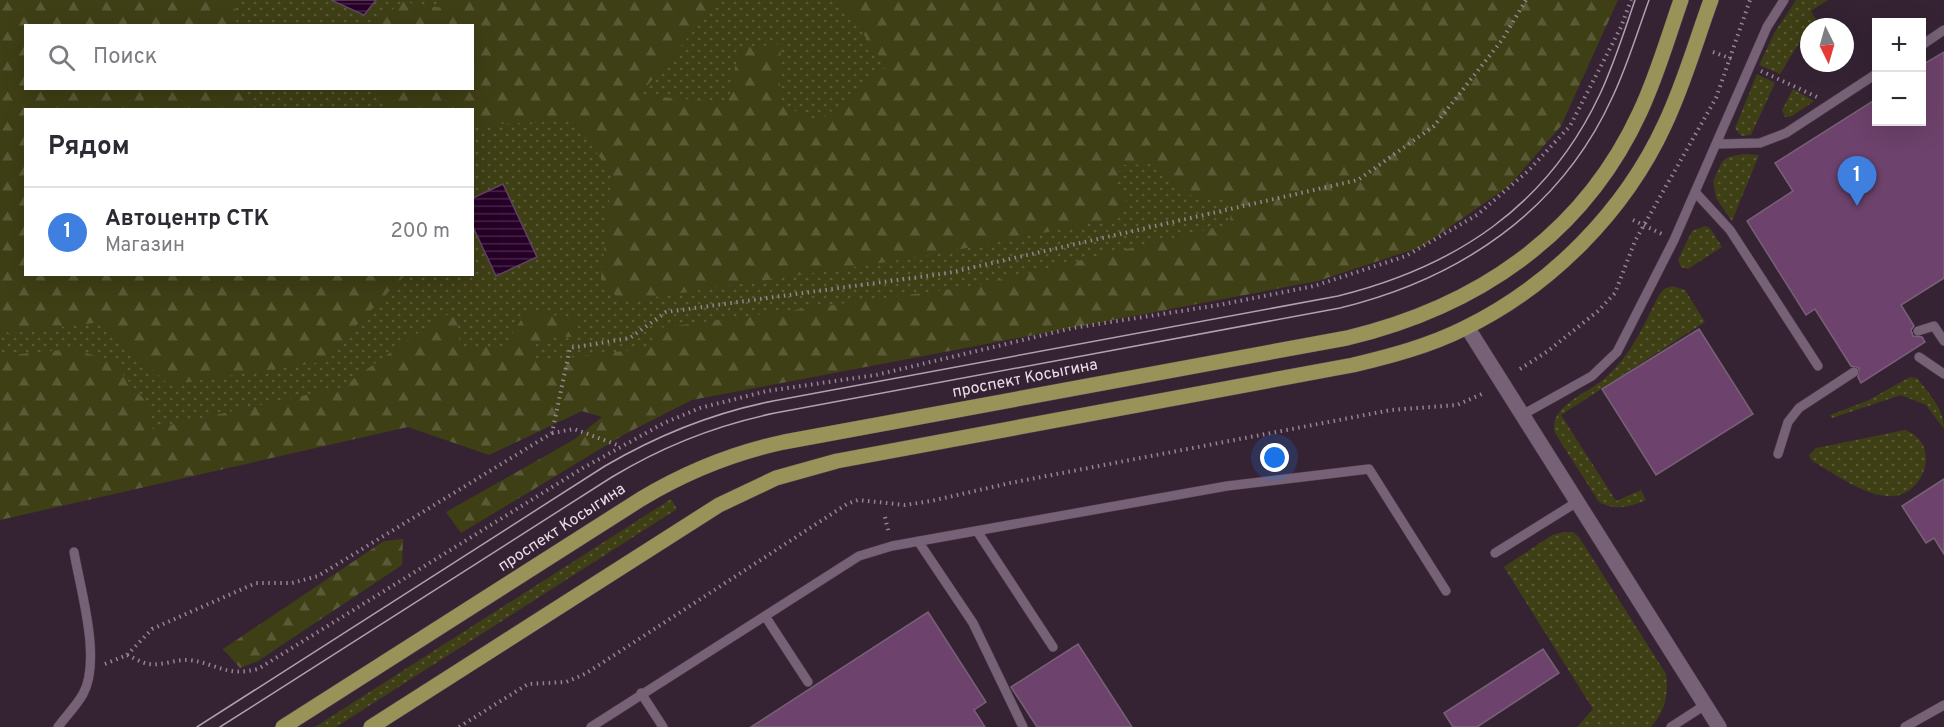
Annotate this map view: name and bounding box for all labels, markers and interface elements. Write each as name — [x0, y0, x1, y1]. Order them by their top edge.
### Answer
north arrow — [1800, 18, 1854, 72]
map controls — [1872, 18, 1926, 126]
button: + — [1872, 18, 1926, 72]
search box — [24, 24, 474, 90]
icon: search — [45, 41, 78, 74]
text: Поиск — [93, 44, 157, 71]
button: − — [1872, 72, 1926, 126]
text: Рядом — [48, 131, 130, 164]
pin: 1 — [1838, 156, 1876, 206]
text: Автоцентр СТК — [105, 206, 269, 233]
text: 1 — [64, 219, 72, 245]
text: 200 m — [391, 219, 450, 245]
text: Магазин — [105, 233, 185, 259]
street label: проспект Косыгина — [950, 355, 1100, 403]
your location — [1260, 443, 1289, 472]
street label: проспект Косыгина — [495, 479, 629, 577]

